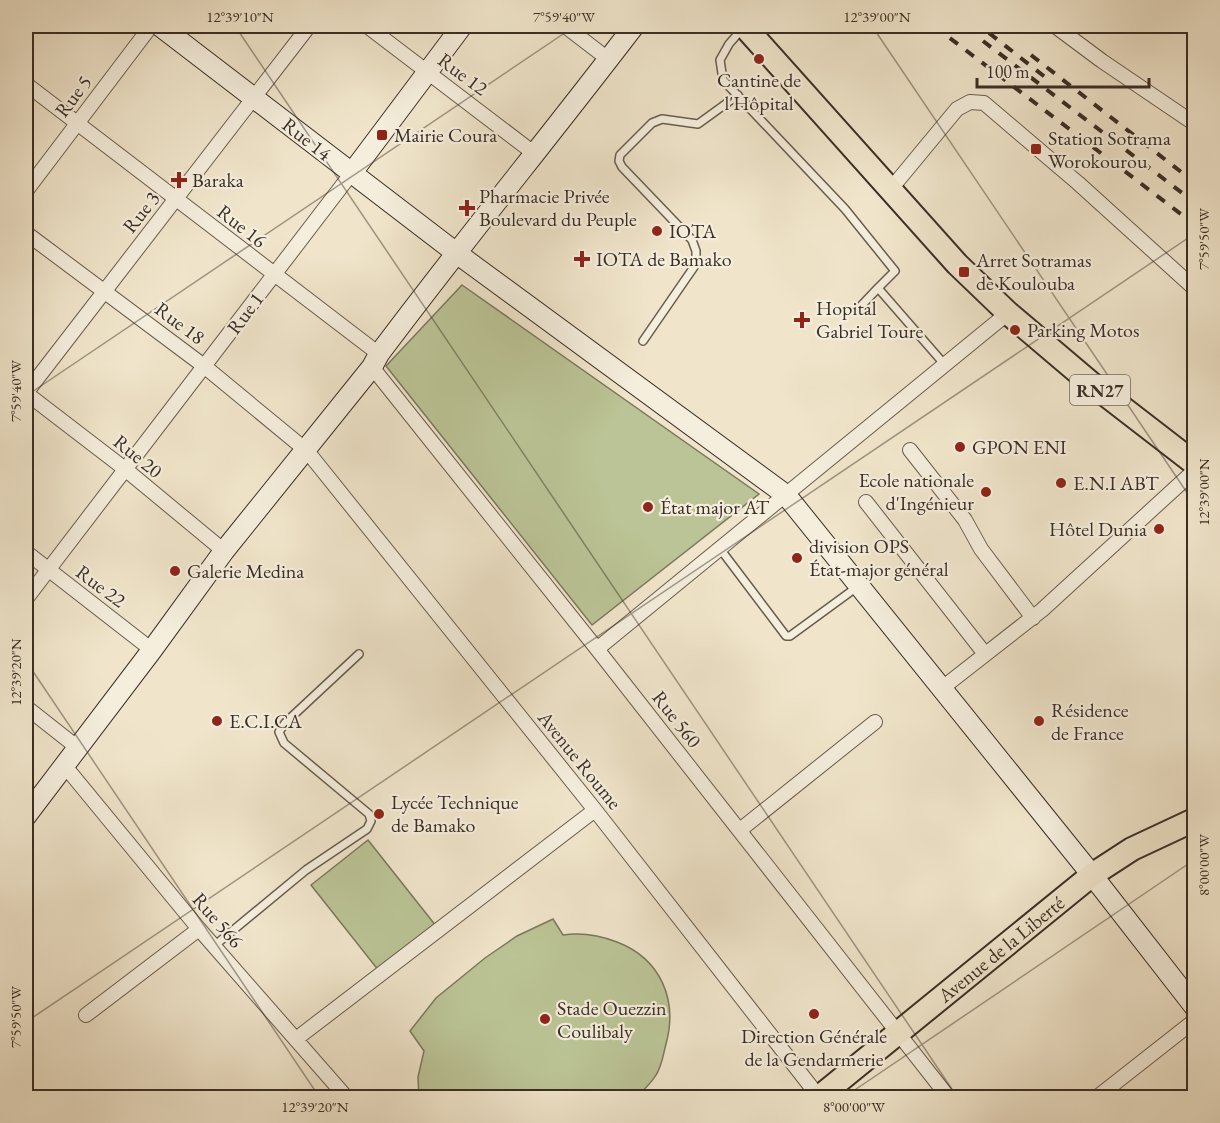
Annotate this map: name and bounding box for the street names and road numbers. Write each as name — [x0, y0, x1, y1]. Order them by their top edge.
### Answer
street label: Rue 12 — [433, 47, 493, 101]
street label: Rue 5 — [49, 70, 97, 122]
street label: Rue 14 — [277, 112, 337, 167]
street label: Rue 3 — [117, 186, 165, 238]
street label: Rue 16 — [212, 199, 272, 254]
street label: Rue 1 — [221, 287, 269, 339]
street label: Rue 18 — [150, 296, 210, 350]
road number: RN27 — [1070, 375, 1130, 405]
street label: Rue 20 — [108, 428, 168, 484]
street label: Rue 22 — [71, 559, 131, 613]
street label: Rue 560 — [647, 685, 708, 753]
street label: Avenue Roume — [532, 705, 628, 815]
street label: Rue 566 — [187, 887, 250, 954]
street label: Avenue de la Liberté — [932, 890, 1070, 1009]

